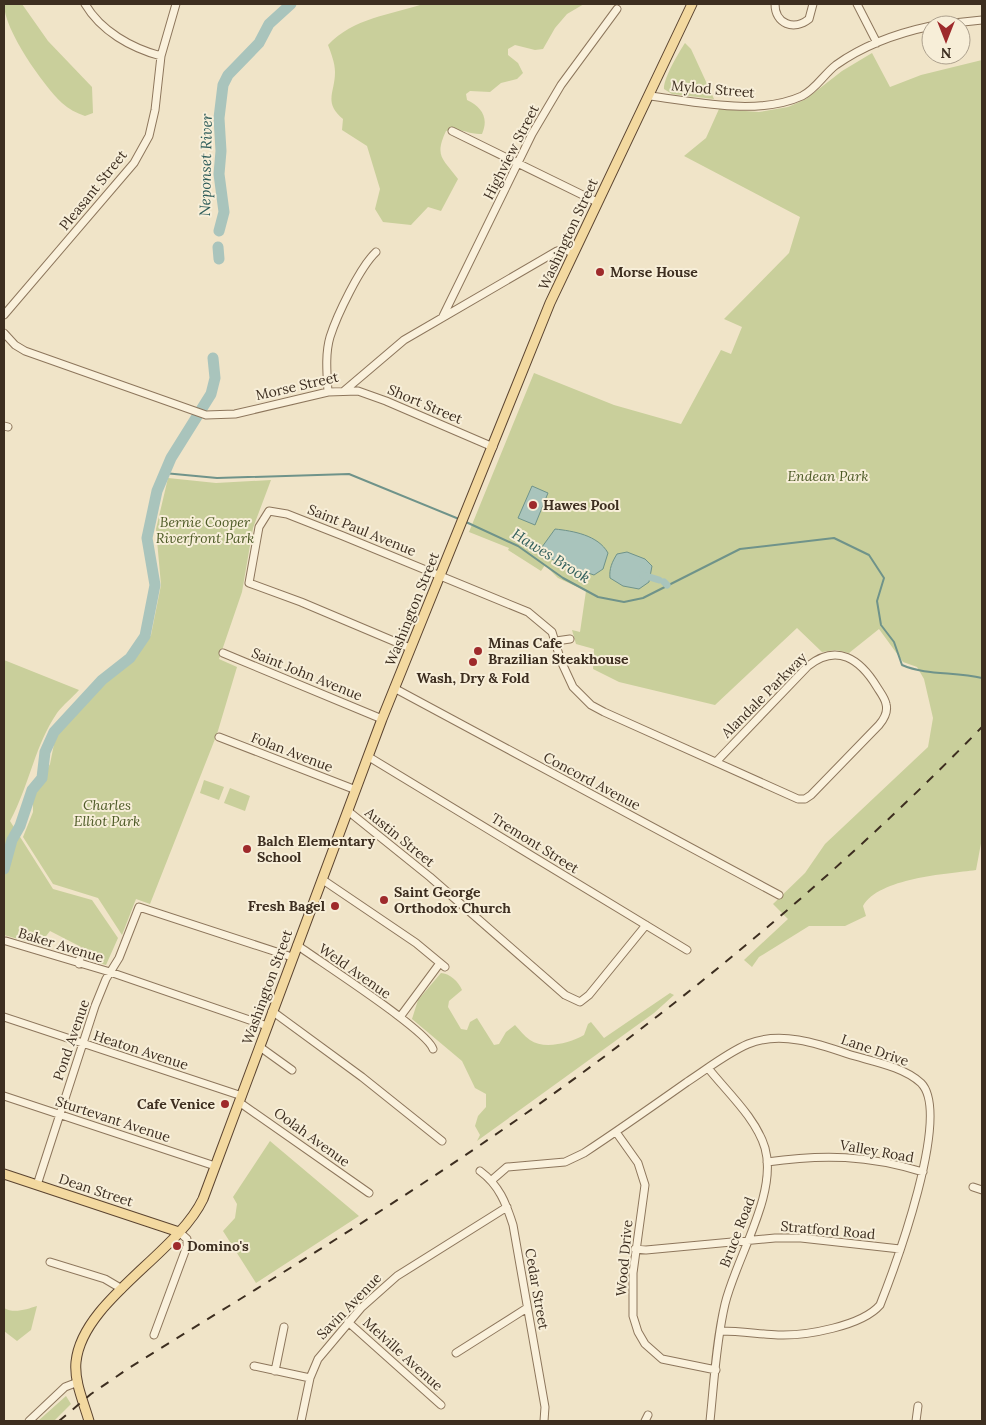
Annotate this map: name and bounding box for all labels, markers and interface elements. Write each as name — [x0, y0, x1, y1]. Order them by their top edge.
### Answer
north arrow — [921, 15, 971, 65]
text: N — [940, 44, 951, 62]
street label: Mylod Street — [671, 76, 756, 102]
street label: Highview Street — [479, 101, 543, 203]
water label: Neponset River — [195, 113, 216, 217]
street label: Pleasant Street — [55, 146, 131, 234]
street label: Washington Street — [534, 175, 602, 293]
place label: Morse House — [610, 263, 698, 281]
marker: Morse House — [594, 266, 606, 278]
street label: Morse Street — [254, 368, 341, 404]
street label: Short Street — [385, 380, 466, 428]
park label: Endean Park — [788, 467, 868, 485]
place label: Hawes Pool — [543, 496, 620, 514]
marker: Hawes Pool — [527, 499, 539, 511]
street label: Saint Paul Avenue — [305, 500, 419, 560]
park label: Bernie Cooper Riverfront Park — [156, 513, 254, 547]
water label: Hawes Brook — [509, 524, 594, 587]
street label: Washington Street — [381, 549, 443, 669]
place label: Minas Cafe Brazilian Steakhouse — [488, 634, 629, 668]
street label: Saint John Avenue — [249, 644, 365, 705]
marker: Minas Cafe Brazilian Steakhouse — [472, 645, 484, 657]
street label: Alandale Parkway — [717, 648, 811, 742]
marker: Wash, Dry & Fold — [467, 656, 479, 668]
place label: Wash, Dry & Fold — [416, 669, 530, 687]
street label: Folan Avenue — [248, 728, 336, 776]
street label: Concord Avenue — [540, 748, 644, 814]
park label: Charles Elliot Park — [74, 796, 140, 830]
street label: Austin Street — [361, 803, 439, 871]
street label: Tremont Street — [488, 809, 583, 877]
place label: Balch Elementary School — [257, 832, 376, 866]
marker: Balch Elementary School — [241, 843, 253, 855]
place label: Saint George Orthodox Church — [394, 883, 511, 917]
marker: Saint George Orthodox Church — [378, 894, 390, 906]
place label: Fresh Bagel — [248, 897, 326, 915]
marker: Fresh Bagel — [329, 900, 341, 912]
street label: Baker Avenue — [16, 923, 106, 967]
street label: Washington Street — [238, 926, 296, 1047]
street label: Weld Avenue — [315, 939, 395, 1003]
street label: Pond Avenue — [49, 997, 93, 1083]
street label: Heaton Avenue — [91, 1026, 191, 1074]
street label: Lane Drive — [839, 1030, 912, 1070]
street label: Sturtevant Avenue — [53, 1092, 173, 1146]
place label: Cafe Venice — [137, 1095, 215, 1113]
marker: Cafe Venice — [219, 1098, 231, 1110]
street label: Oolah Avenue — [270, 1103, 354, 1171]
street label: Valley Road — [838, 1135, 915, 1166]
street label: Dean Street — [57, 1170, 136, 1211]
street label: Bruce Road — [715, 1194, 759, 1270]
street label: Stratford Road — [780, 1217, 876, 1243]
street label: Wood Drive — [612, 1219, 636, 1297]
place label: Domino's — [187, 1237, 249, 1255]
marker: Domino's — [171, 1240, 183, 1252]
street label: Cedar Street — [521, 1247, 553, 1332]
street label: Savin Avenue — [313, 1269, 386, 1343]
street label: Melville Avenue — [359, 1313, 447, 1395]

